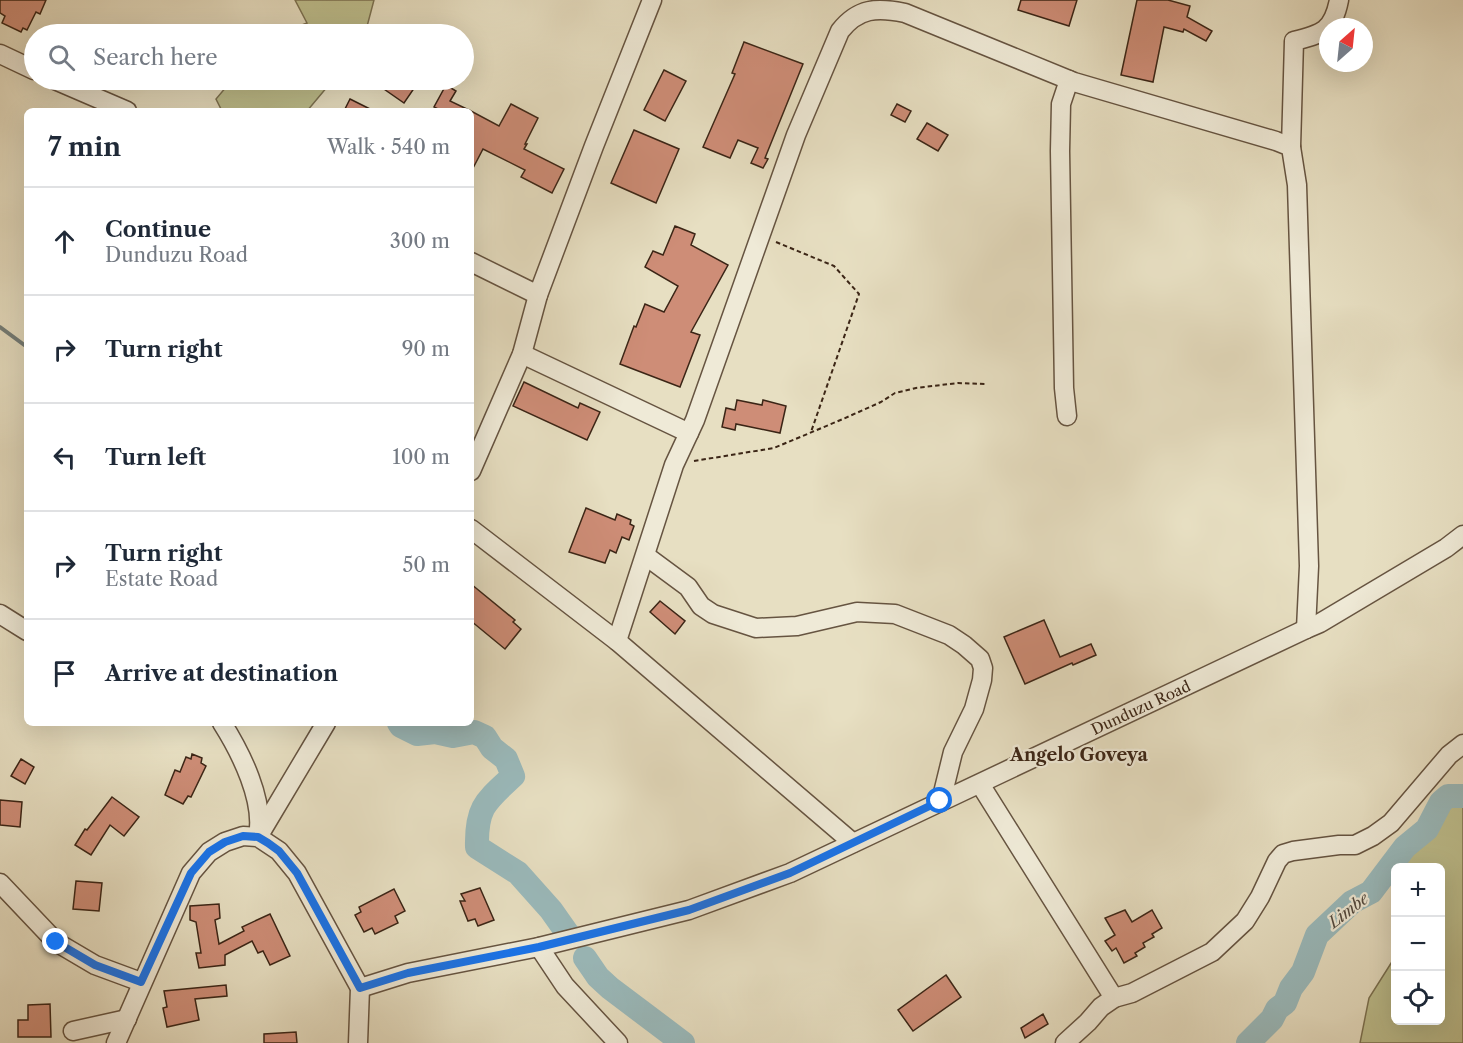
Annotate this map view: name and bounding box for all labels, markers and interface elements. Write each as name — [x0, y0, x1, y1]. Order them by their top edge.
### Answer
north arrow — [1319, 18, 1373, 72]
search box — [24, 24, 474, 90]
icon: search — [45, 41, 78, 74]
text: Search here — [93, 44, 218, 71]
text: 7 min — [48, 131, 121, 163]
text: Walk · 540 m — [327, 135, 450, 159]
text: Continue — [105, 216, 211, 243]
icon: ahead — [48, 225, 81, 258]
text: 300 m — [390, 229, 450, 253]
text: Dunduzu Road — [105, 243, 248, 267]
icon: right — [48, 333, 81, 366]
text: Turn right — [105, 336, 223, 363]
text: 90 m — [402, 337, 450, 361]
icon: left — [48, 441, 81, 474]
text: Turn left — [105, 444, 206, 471]
text: 100 m — [392, 445, 450, 469]
text: Turn right — [105, 540, 223, 567]
icon: right — [48, 549, 81, 582]
text: 50 m — [403, 553, 450, 577]
text: Estate Road — [105, 567, 218, 591]
icon: arrive — [48, 657, 81, 690]
text: Arrive at destination — [105, 660, 338, 687]
street label: Dunduzu Road — [1088, 676, 1193, 739]
district label: Angelo Goveya — [1009, 744, 1149, 766]
route start — [926, 787, 952, 813]
map controls — [1391, 863, 1445, 1025]
button: + — [1391, 863, 1445, 917]
water label: Limbe — [1322, 887, 1373, 933]
button: − — [1391, 917, 1445, 971]
route end — [42, 928, 68, 954]
button: locate — [1391, 971, 1445, 1025]

